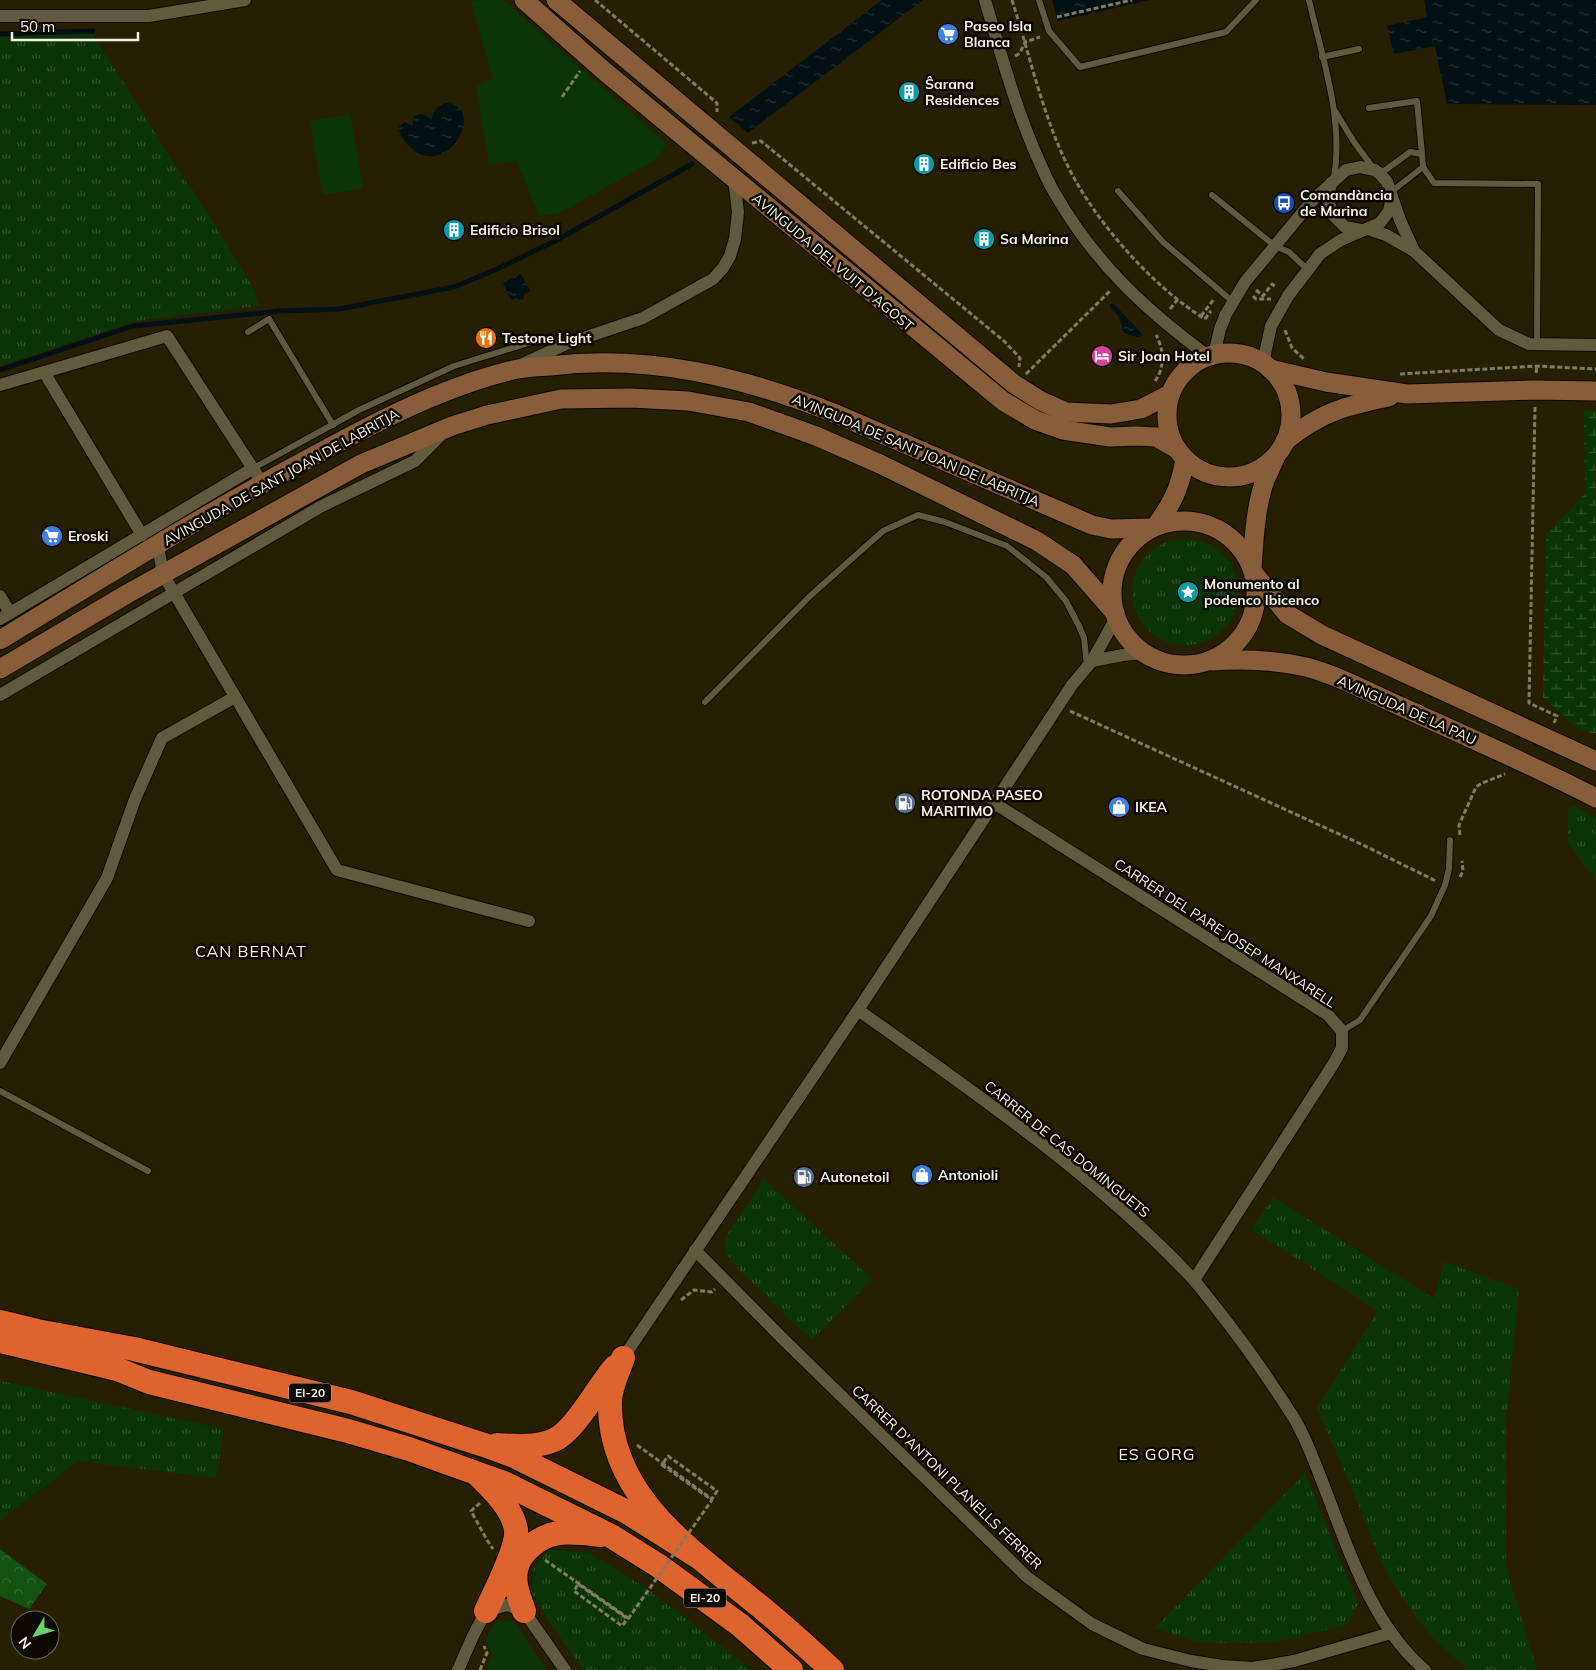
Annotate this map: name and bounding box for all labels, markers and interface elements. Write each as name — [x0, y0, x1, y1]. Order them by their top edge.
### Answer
scale bar — [12, 10, 139, 42]
text: 50 m — [20, 17, 55, 36]
place label: Paseo Isla Blanca — [964, 17, 1032, 51]
supermarket icon: Paseo Isla Blanca — [936, 22, 960, 46]
place label: Ŝarana Residences — [925, 75, 999, 109]
building icon: Ŝarana Residences — [897, 80, 921, 104]
building icon: Edificio Bes — [912, 152, 936, 176]
place label: Edificio Bes — [940, 155, 1017, 173]
place label: Comandància de Marina — [1300, 186, 1392, 220]
street label: AVINGUDA DEL VUIT D'AGOST — [749, 189, 918, 335]
bus stop icon: Comandància de Marina — [1272, 191, 1296, 215]
building icon: Edificio Brisol — [442, 218, 466, 242]
place label: Edificio Brisol — [470, 221, 560, 239]
building icon: Sa Marina — [972, 227, 996, 251]
place label: Sa Marina — [1000, 230, 1069, 248]
restaurant icon: Testone Light — [474, 326, 498, 350]
place label: Testone Light — [502, 329, 592, 347]
hotel icon: Sir Joan Hotel — [1090, 344, 1114, 368]
place label: Sir Joan Hotel — [1118, 347, 1210, 365]
street label: AVINGUDA DE SANT JOAN DE LABRITJA — [790, 390, 1043, 511]
street label: AVINGUDA DE SANT JOAN DE LABRITJA — [160, 404, 403, 550]
supermarket icon: Eroski — [40, 524, 64, 548]
place label: Eroski — [68, 527, 108, 545]
place label: Monumento al podenco Ibicenco — [1204, 575, 1319, 609]
place icon: Monumento al podenco Ibicenco — [1176, 580, 1200, 604]
street label: AVINGUDA DE LA PAU — [1335, 671, 1479, 749]
place label: ROTONDA PASEO MARITIMO — [921, 786, 1043, 820]
fuel station icon: ROTONDA PASEO MARITIMO — [893, 791, 917, 815]
shop icon: IKEA — [1107, 795, 1131, 819]
place label: IKEA — [1135, 798, 1167, 816]
street label: CARRER DEL PARE JOSEP MANXARELL — [1111, 854, 1340, 1012]
district label: CAN BERNAT — [195, 941, 307, 961]
street label: CARRER DE CAS DOMINGUETS — [981, 1077, 1154, 1221]
shop icon: Antonioli — [910, 1163, 934, 1187]
fuel station icon: Autonetoil — [792, 1165, 816, 1189]
place label: Antonioli — [938, 1166, 998, 1184]
place label: Autonetoil — [820, 1168, 889, 1186]
street label: CARRER D'ANTONI PLANELLS FERRER — [848, 1381, 1046, 1573]
road number: EI-20 — [289, 1384, 331, 1402]
district label: ES GORG — [1118, 1444, 1196, 1464]
road number: EI-20 — [684, 1589, 726, 1608]
north arrow — [10, 1610, 60, 1660]
text: N — [14, 1633, 35, 1653]

